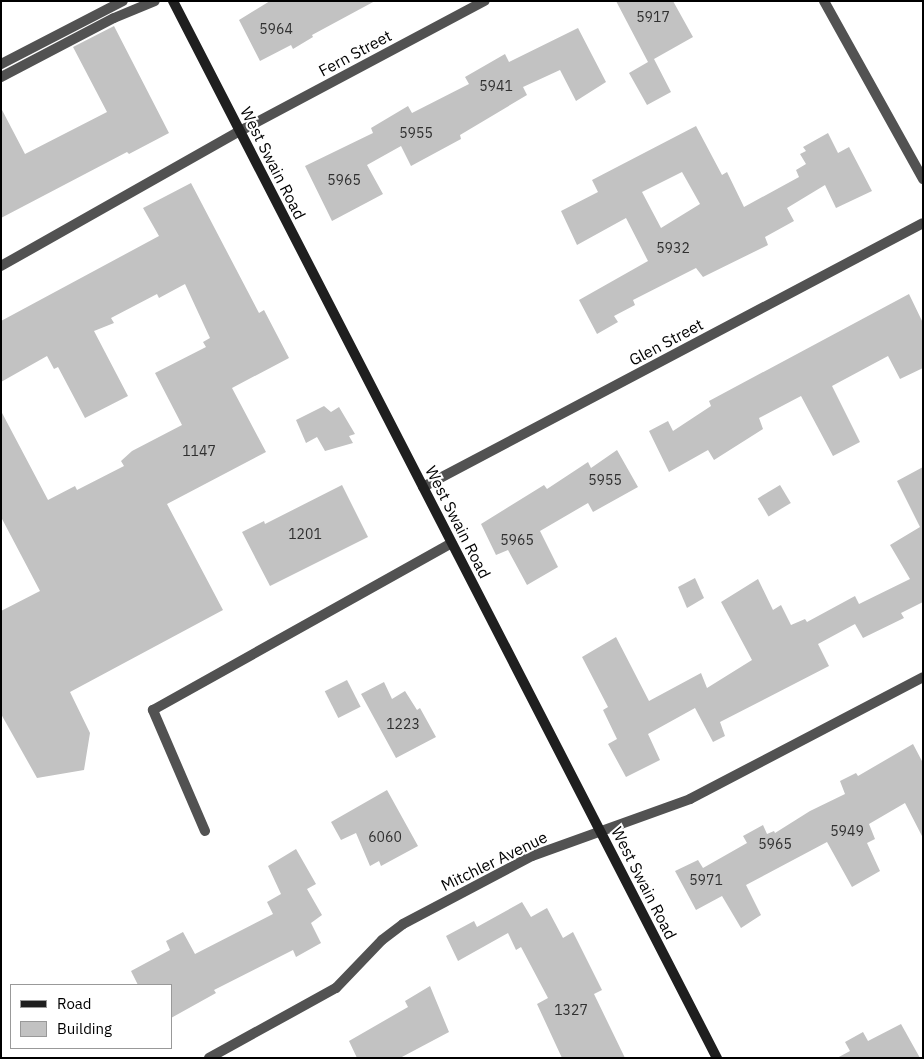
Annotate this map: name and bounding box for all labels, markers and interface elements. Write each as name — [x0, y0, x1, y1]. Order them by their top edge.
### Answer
house number: 5917 — [636, 9, 670, 25]
house number: 5964 — [259, 21, 293, 37]
street label: Fern Street — [315, 26, 395, 80]
house number: 5941 — [479, 78, 513, 94]
street label: West Swain Road — [236, 104, 310, 222]
house number: 5955 — [399, 125, 433, 141]
house number: 5965 — [327, 172, 361, 188]
house number: 5932 — [656, 240, 690, 256]
street label: Glen Street — [626, 315, 706, 369]
house number: 1147 — [182, 443, 216, 459]
street label: West Swain Road — [421, 463, 495, 581]
house number: 5955 — [588, 472, 622, 488]
house number: 1201 — [288, 526, 322, 542]
house number: 5965 — [500, 532, 534, 548]
house number: 1223 — [386, 716, 420, 732]
house number: 5949 — [830, 823, 864, 839]
street label: West Swain Road — [607, 824, 681, 942]
street label: Mitchler Avenue — [438, 827, 550, 895]
house number: 6060 — [368, 829, 402, 845]
house number: 5965 — [758, 836, 792, 852]
house number: 5971 — [689, 872, 723, 888]
legend — [10, 984, 172, 1049]
text: Road — [57, 994, 92, 1013]
house number: 1327 — [554, 1002, 588, 1018]
text: Building — [57, 1019, 112, 1038]

